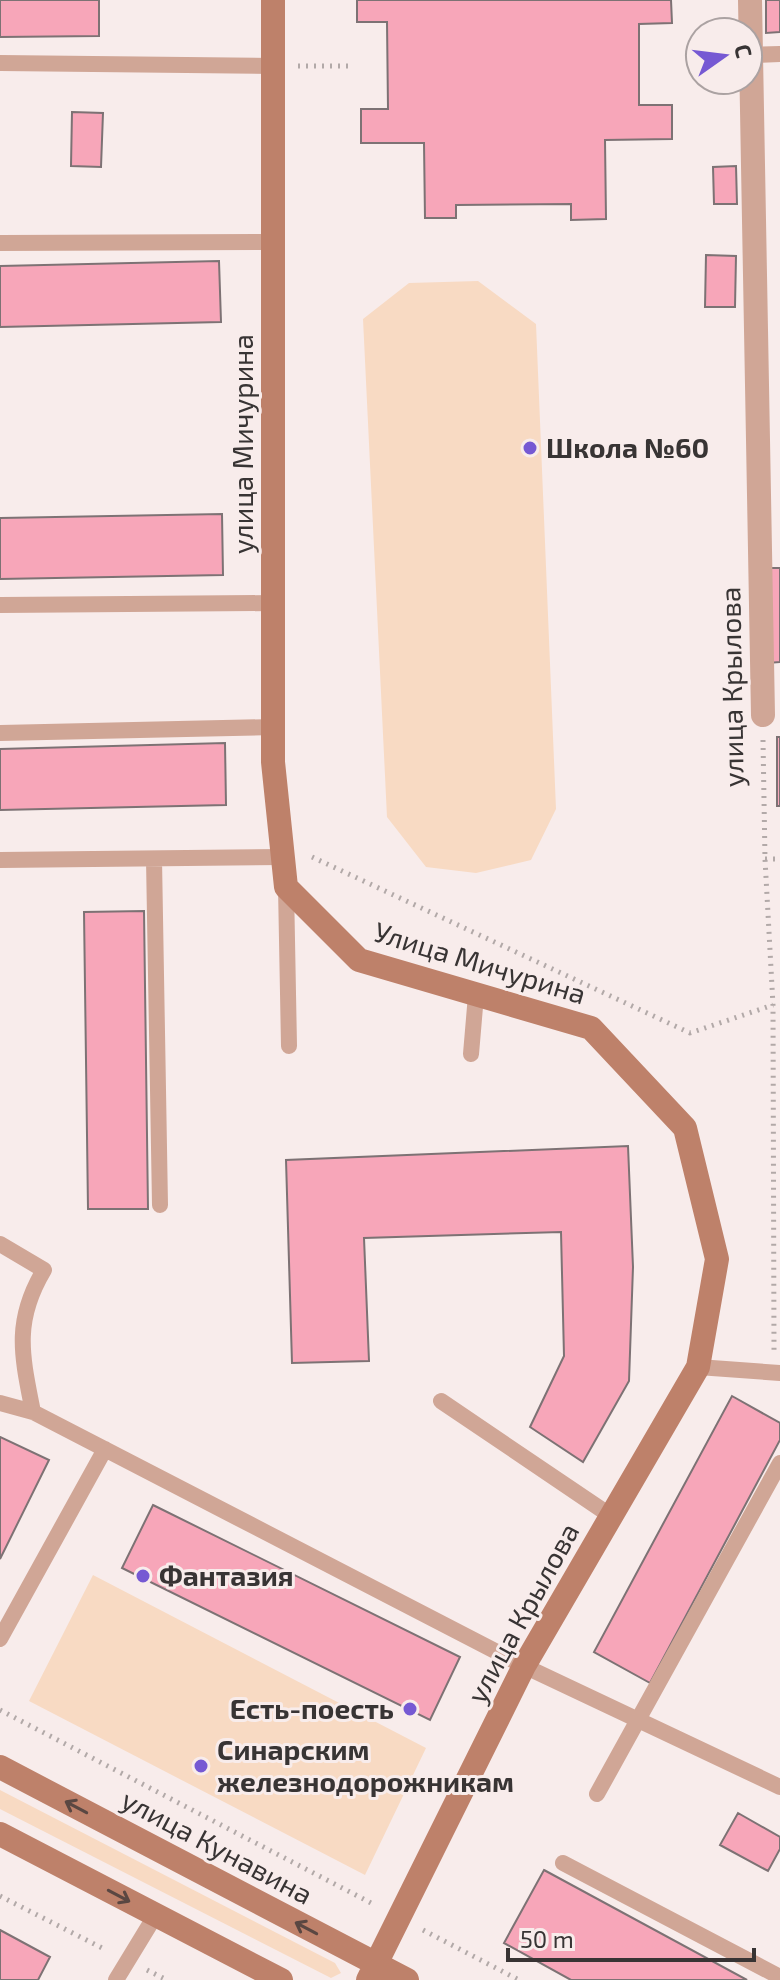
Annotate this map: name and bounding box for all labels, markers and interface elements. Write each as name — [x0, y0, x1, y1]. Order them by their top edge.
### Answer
north arrow — [684, 16, 764, 96]
text: С — [730, 41, 759, 60]
street label: улица Мичурина — [225, 334, 259, 554]
place label: Школа №60 — [546, 430, 709, 464]
marker: Школа №60 — [521, 439, 539, 457]
street label: улица Крылова — [712, 587, 750, 788]
street label: Улица Мичурина — [370, 914, 590, 1010]
street label: улица Крылова — [459, 1517, 586, 1708]
place label: Фантазия — [159, 1558, 294, 1592]
marker: Фантазия — [134, 1567, 152, 1585]
place label: Есть-поесть — [230, 1691, 394, 1725]
marker: Есть-поесть — [401, 1700, 419, 1718]
place label: Синарским железнодорожникам — [217, 1732, 514, 1798]
marker: Синарским железнодорожникам — [192, 1757, 210, 1775]
street label: улица Кунавина — [116, 1782, 319, 1911]
one-way arrow — [65, 1799, 88, 1815]
one-way arrow — [106, 1889, 130, 1905]
scale bar — [508, 1912, 754, 1962]
one-way arrow — [295, 1919, 319, 1935]
text: 50 m — [520, 1924, 574, 1953]

